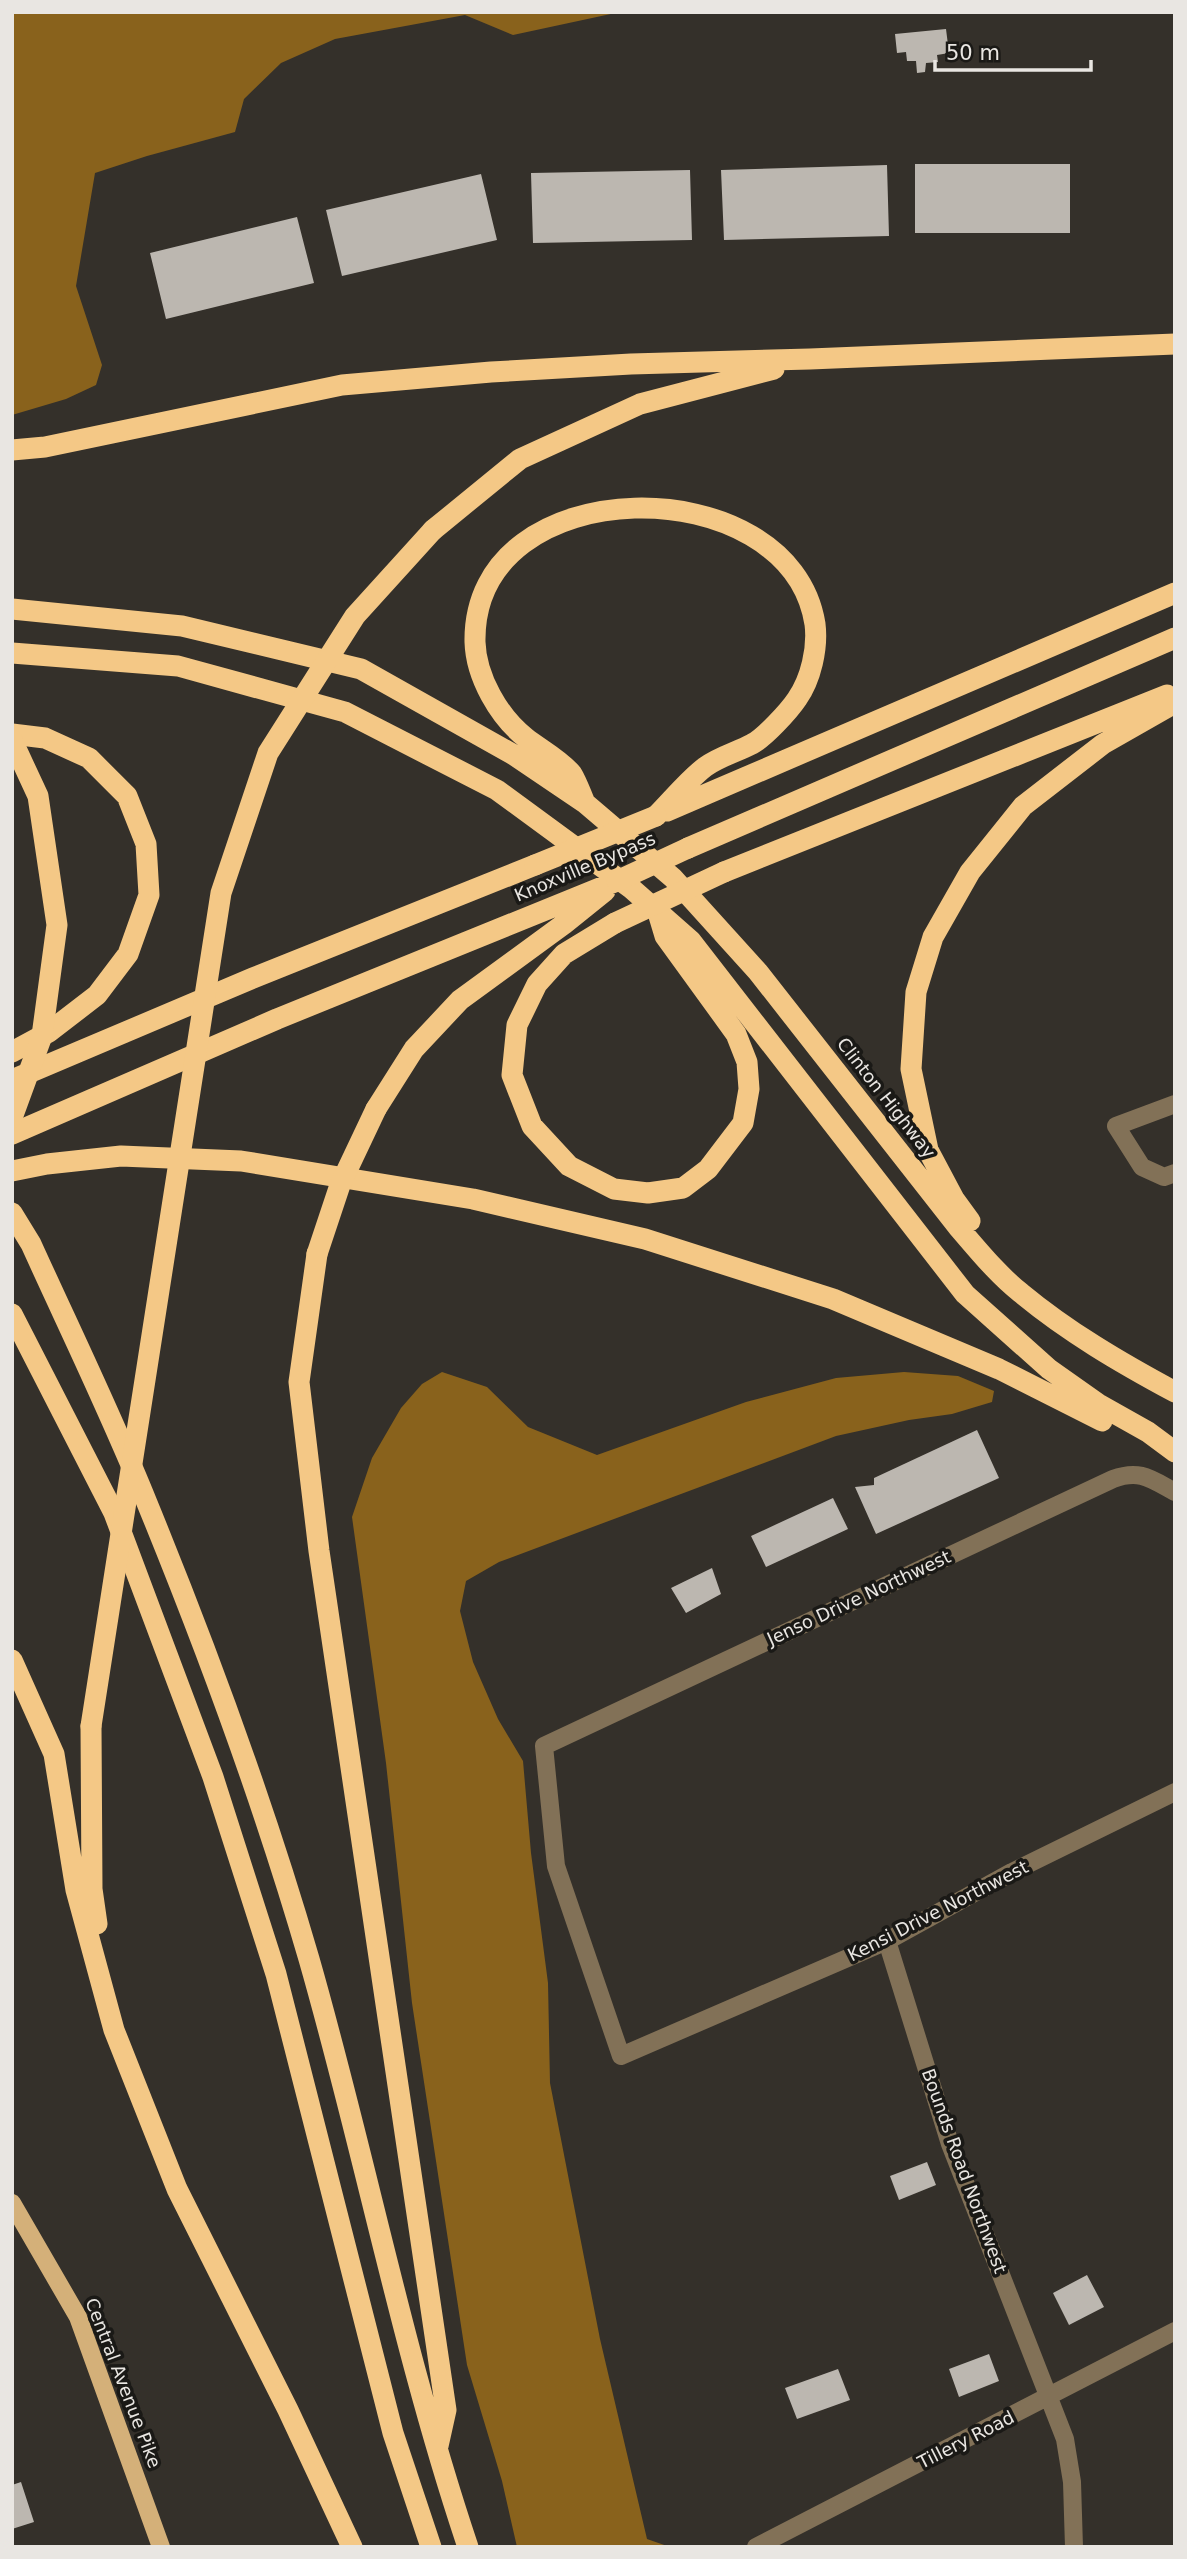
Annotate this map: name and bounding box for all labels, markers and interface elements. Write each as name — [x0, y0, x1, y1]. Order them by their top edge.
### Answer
scale bar — [935, 28, 1091, 72]
text: 50 m — [946, 41, 1000, 65]
street label: Knoxville Bypass — [511, 827, 658, 906]
street label: Clinton Highway — [833, 1033, 940, 1162]
street label: Jenso Drive Northwest — [763, 1546, 954, 1650]
street label: Kensi Drive Northwest — [844, 1856, 1032, 1965]
street label: Bounds Road Northwest — [918, 2066, 1011, 2276]
street label: Central Avenue Pike — [81, 2295, 166, 2471]
street label: Tillery Road — [913, 2406, 1018, 2473]

